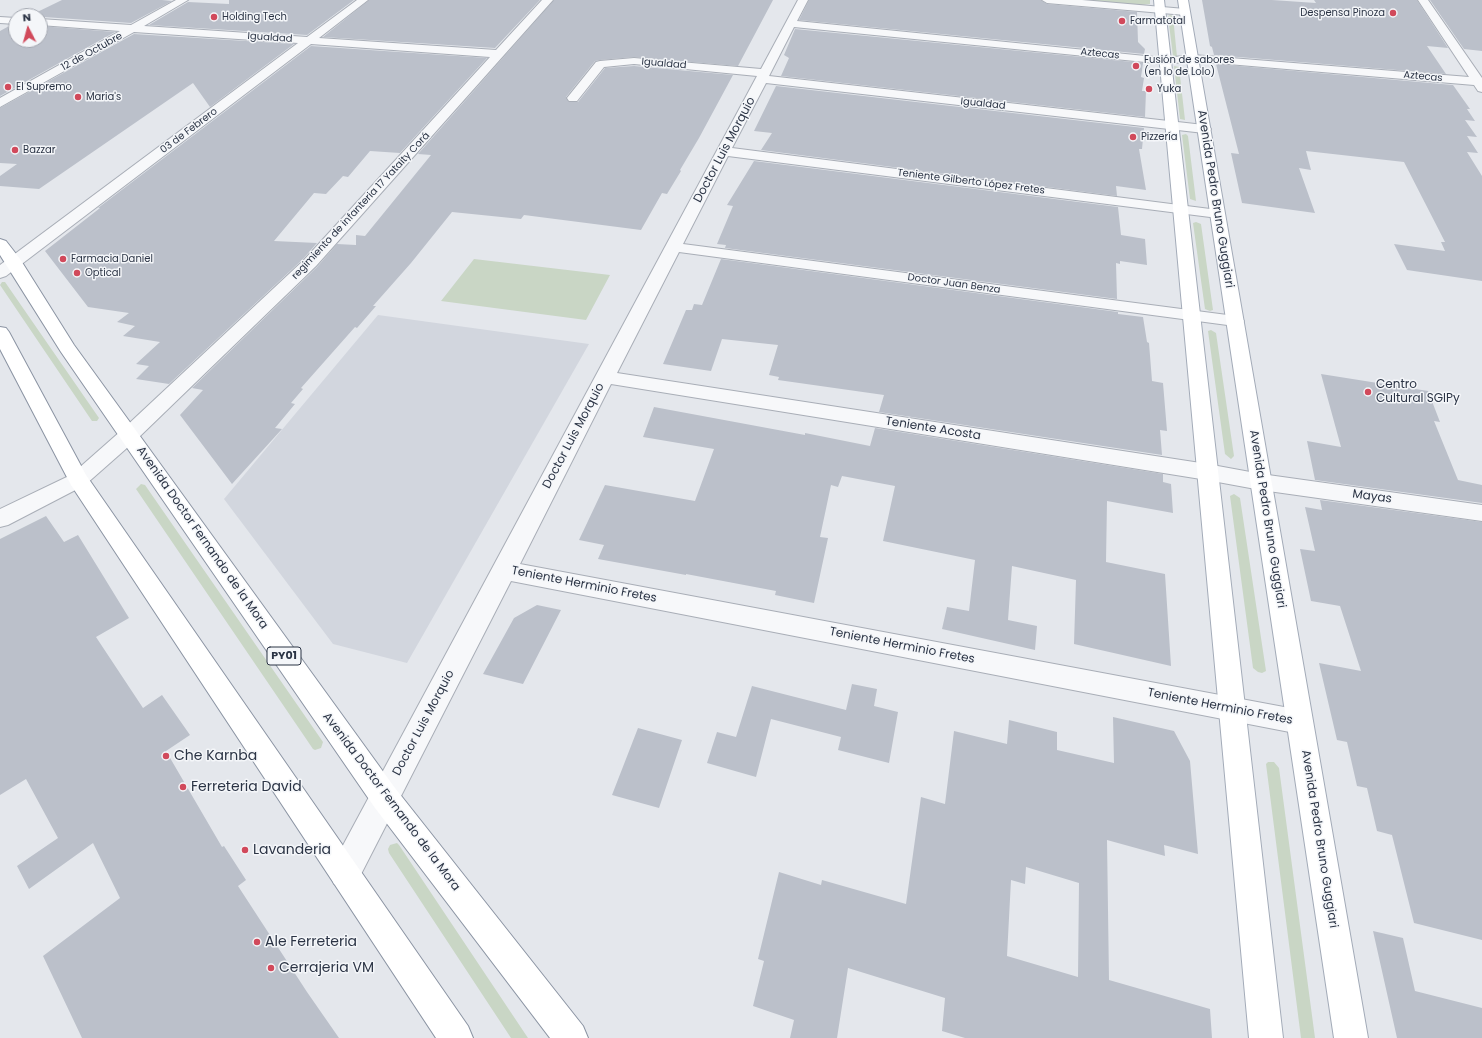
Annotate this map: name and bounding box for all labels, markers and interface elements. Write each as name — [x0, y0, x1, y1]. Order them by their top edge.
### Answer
place label: Despensa Pinoza — [1300, 7, 1385, 19]
north arrow — [8, 8, 48, 48]
marker: Despensa Pinoza — [1388, 8, 1398, 18]
text: N — [22, 9, 32, 25]
place label: Holding Tech — [222, 11, 287, 23]
marker: Holding Tech — [209, 12, 219, 22]
place label: Farmatotal — [1130, 15, 1185, 27]
marker: Farmatotal — [1117, 16, 1127, 26]
street label: 12 de Octubre — [59, 30, 125, 74]
street label: Igualdad — [247, 30, 293, 46]
street label: Aztecas — [1080, 46, 1120, 62]
place label: Fusión de sabores (en lo de Lolo) — [1144, 54, 1235, 78]
street label: Igualdad — [641, 56, 687, 72]
marker: Fusión de sabores (en lo de Lolo) — [1131, 61, 1141, 71]
street label: Aztecas — [1403, 69, 1443, 85]
place label: El Supremo — [16, 81, 72, 93]
marker: El Supremo — [3, 82, 13, 92]
place label: Yuka — [1157, 83, 1181, 95]
marker: Yuka — [1144, 84, 1154, 94]
place label: Maria's — [86, 91, 121, 103]
marker: Maria's — [73, 92, 83, 102]
street label: Doctor Luis Morquio — [691, 95, 759, 205]
street label: Igualdad — [960, 96, 1006, 112]
street label: 03 de Febrero — [158, 106, 220, 156]
street label: Avenida Pedro Bruno Guggiari — [1194, 109, 1236, 289]
street label: regimiento de infanteria 17 Yataity Corá — [289, 130, 433, 282]
place label: Pizzería — [1141, 131, 1177, 143]
marker: Pizzería — [1128, 132, 1138, 142]
place label: Bazzar — [23, 144, 55, 156]
marker: Bazzar — [10, 145, 20, 155]
street label: Teniente Gilberto López Fretes — [897, 167, 1045, 197]
place label: Farmacia Daniel — [71, 253, 153, 265]
marker: Farmacia Daniel — [58, 254, 68, 264]
place label: Optical — [85, 267, 121, 279]
marker: Optical — [72, 268, 82, 278]
street label: Doctor Juan Benza — [907, 272, 1001, 296]
place label: Centro Cultural SGIPy — [1376, 378, 1460, 406]
street label: Doctor Luis Morquio — [540, 381, 608, 491]
marker: Centro Cultural SGIPy — [1363, 387, 1373, 397]
street label: Teniente Acosta — [884, 414, 982, 444]
street label: Avenida Pedro Bruno Guggiari — [1246, 429, 1288, 609]
street label: Avenida Doctor Fernando de la Mora — [133, 444, 271, 632]
street label: Mayas — [1351, 487, 1393, 507]
street label: Teniente Herminio Fretes — [510, 564, 658, 606]
street label: Teniente Herminio Fretes — [828, 625, 976, 667]
road number: PY01 — [267, 647, 301, 665]
street label: Doctor Luis Morquio — [390, 668, 458, 778]
street label: Teniente Herminio Fretes — [1146, 686, 1294, 728]
street label: Avenida Doctor Fernando de la Mora — [319, 710, 463, 894]
place label: Che Karnba — [174, 748, 257, 764]
street label: Avenida Pedro Bruno Guggiari — [1298, 749, 1340, 929]
marker: Che Karnba — [161, 751, 171, 761]
place label: Ferreteria David — [191, 779, 302, 795]
marker: Ferreteria David — [178, 782, 188, 792]
place label: Lavanderia — [253, 842, 331, 858]
marker: Lavanderia — [240, 845, 250, 855]
place label: Ale Ferreteria — [265, 934, 357, 950]
marker: Ale Ferreteria — [252, 937, 262, 947]
place label: Cerrajeria VM — [279, 960, 374, 976]
marker: Cerrajeria VM — [266, 963, 276, 973]

